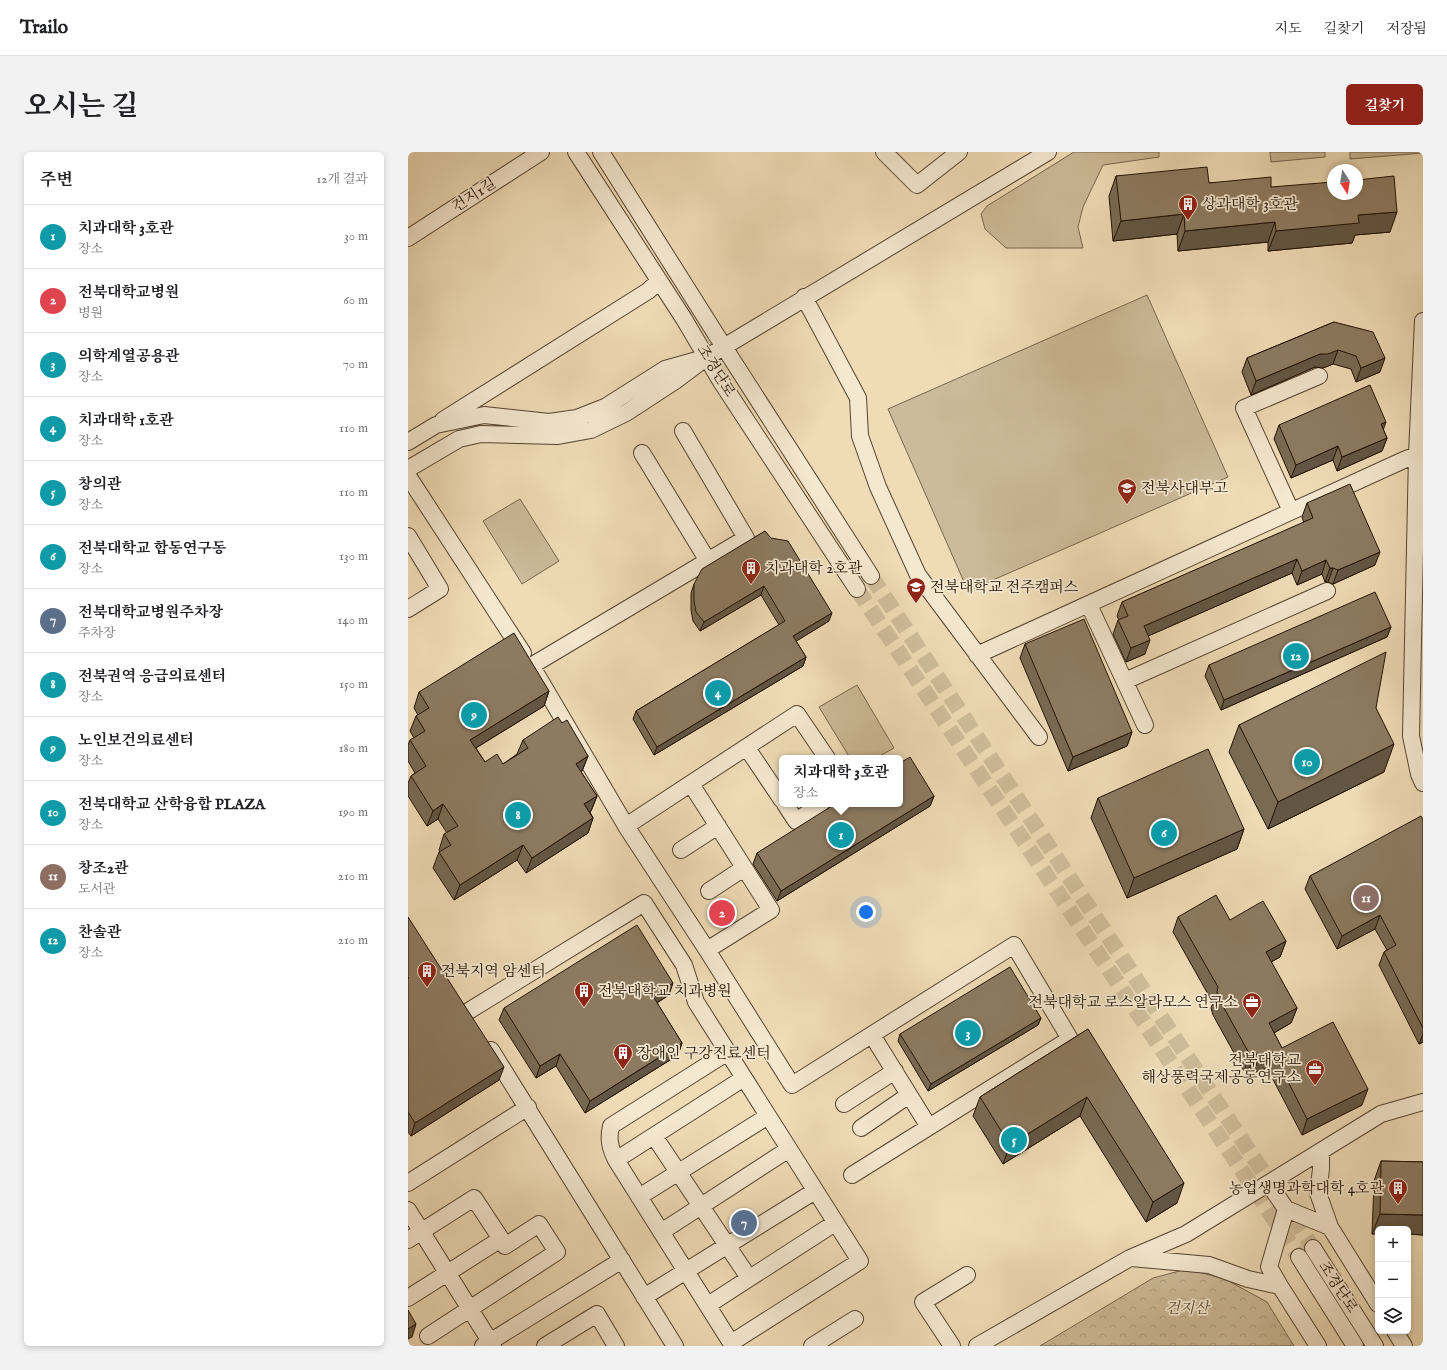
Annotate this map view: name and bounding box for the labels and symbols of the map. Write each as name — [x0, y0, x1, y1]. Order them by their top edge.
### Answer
north arrow — [1327, 164, 1363, 200]
street label: 건지1길 — [448, 174, 500, 216]
building icon: 상과대학 3호관 — [1177, 193, 1199, 221]
place label: 상과대학 3호관 — [1202, 195, 1298, 214]
street label: 조경단로 — [693, 341, 740, 401]
school or university icon: 전북사대부고 — [1116, 477, 1138, 505]
place label: 전북사대부고 — [1141, 479, 1228, 498]
building icon: 치과대학 2호관 — [740, 557, 762, 585]
place label: 치과대학 2호관 — [765, 559, 863, 578]
school or university icon: 전북대학교 전주캠퍼스 — [905, 576, 927, 604]
place label: 전북대학교 전주캠퍼스 — [930, 578, 1079, 597]
pin: 12 — [1283, 641, 1309, 671]
pin: 4 — [705, 678, 731, 708]
pin: 9 — [461, 700, 487, 730]
pin: 10 — [1294, 747, 1320, 777]
pin: 8 — [505, 800, 531, 830]
pin: 6 — [1151, 818, 1177, 848]
pin: 1 — [828, 820, 854, 850]
pin: 11 — [1353, 883, 1379, 913]
pin: 2 — [709, 898, 735, 928]
your location — [856, 902, 876, 922]
building icon: 전북지역 암센터 — [416, 960, 438, 988]
place label: 전북지역 암센터 — [441, 962, 546, 981]
building icon: 전북대학교 치과병원 — [573, 980, 595, 1008]
place label: 전북대학교 치과병원 — [598, 982, 732, 1001]
office icon: 전북대학교 로스알라모스 연구소 — [1241, 991, 1263, 1019]
place label: 전북대학교 로스알라모스 연구소 — [1029, 993, 1238, 1012]
pin: 3 — [955, 1018, 981, 1048]
building icon: 장애인 구강진료센터 — [612, 1042, 634, 1070]
place label: 장애인 구강진료센터 — [637, 1044, 771, 1063]
place label: 전북대학교 해상풍력국제공동연구소 — [1142, 1051, 1302, 1087]
office icon: 전북대학교 해상풍력국제공동연구소 — [1304, 1058, 1326, 1086]
pin: 5 — [1001, 1125, 1027, 1155]
building icon: 농업생명과학대학 4호관 — [1387, 1177, 1409, 1205]
place label: 농업생명과학대학 4호관 — [1228, 1179, 1385, 1198]
pin: 7 — [731, 1208, 757, 1238]
street label: 조경단로 — [1314, 1258, 1362, 1317]
park label: 건지산 — [1165, 1299, 1211, 1318]

